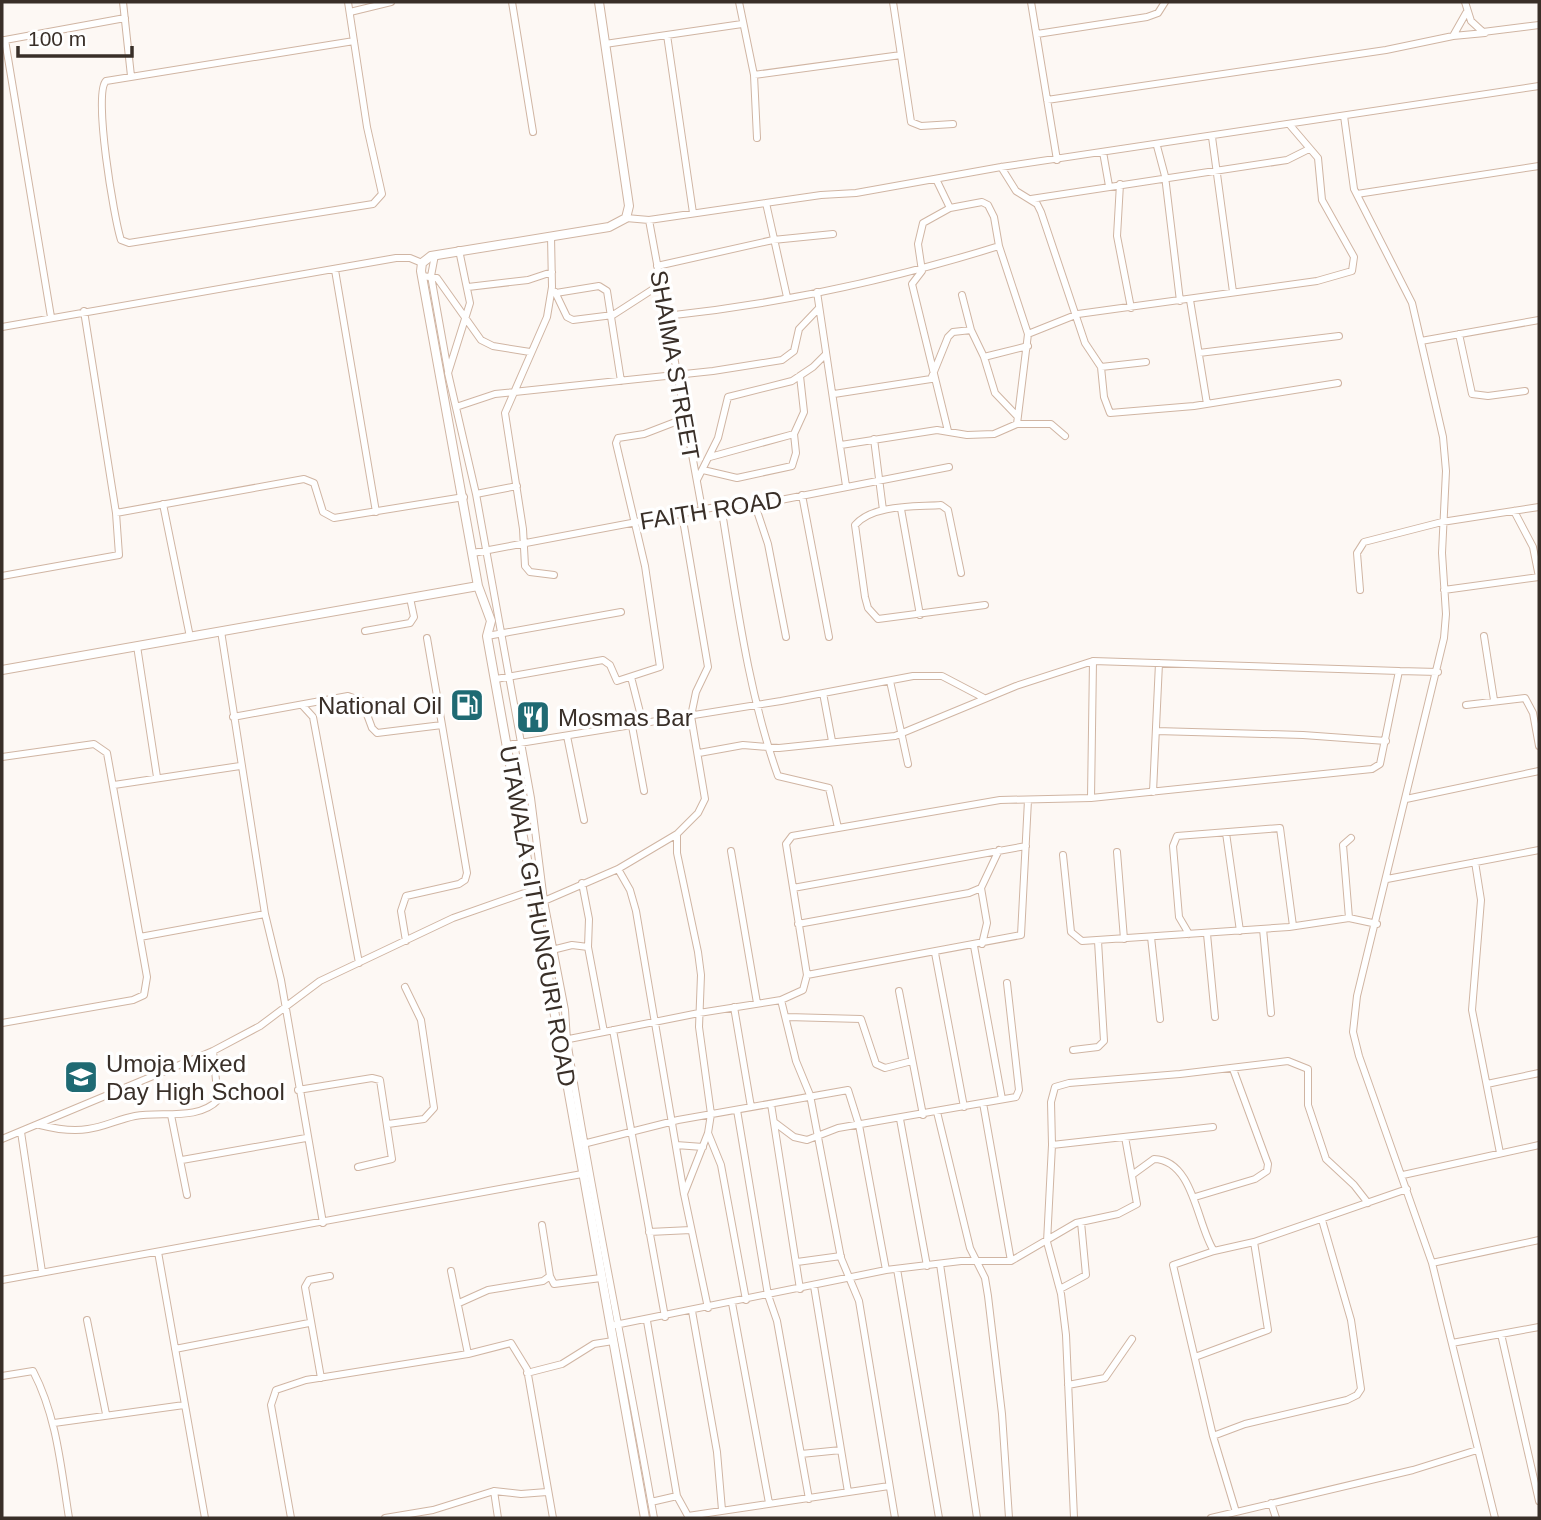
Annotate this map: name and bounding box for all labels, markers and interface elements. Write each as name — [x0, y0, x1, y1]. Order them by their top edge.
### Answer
scale bar — [18, 14, 131, 58]
text: 100 m — [28, 27, 86, 50]
street label: SHAIMA STREET — [645, 268, 705, 462]
street label: FAITH ROAD — [638, 485, 784, 535]
fuel station icon: National Oil — [448, 686, 486, 724]
place label: National Oil — [318, 692, 442, 719]
restaurant icon: Mosmas Bar — [514, 698, 552, 736]
place label: Mosmas Bar — [558, 704, 693, 731]
street label: UTAWALA GITHUNGURI ROAD — [495, 743, 581, 1089]
place label: Umoja Mixed Day High School — [106, 1050, 285, 1105]
school or university icon: Umoja Mixed Day High School — [62, 1058, 100, 1096]

